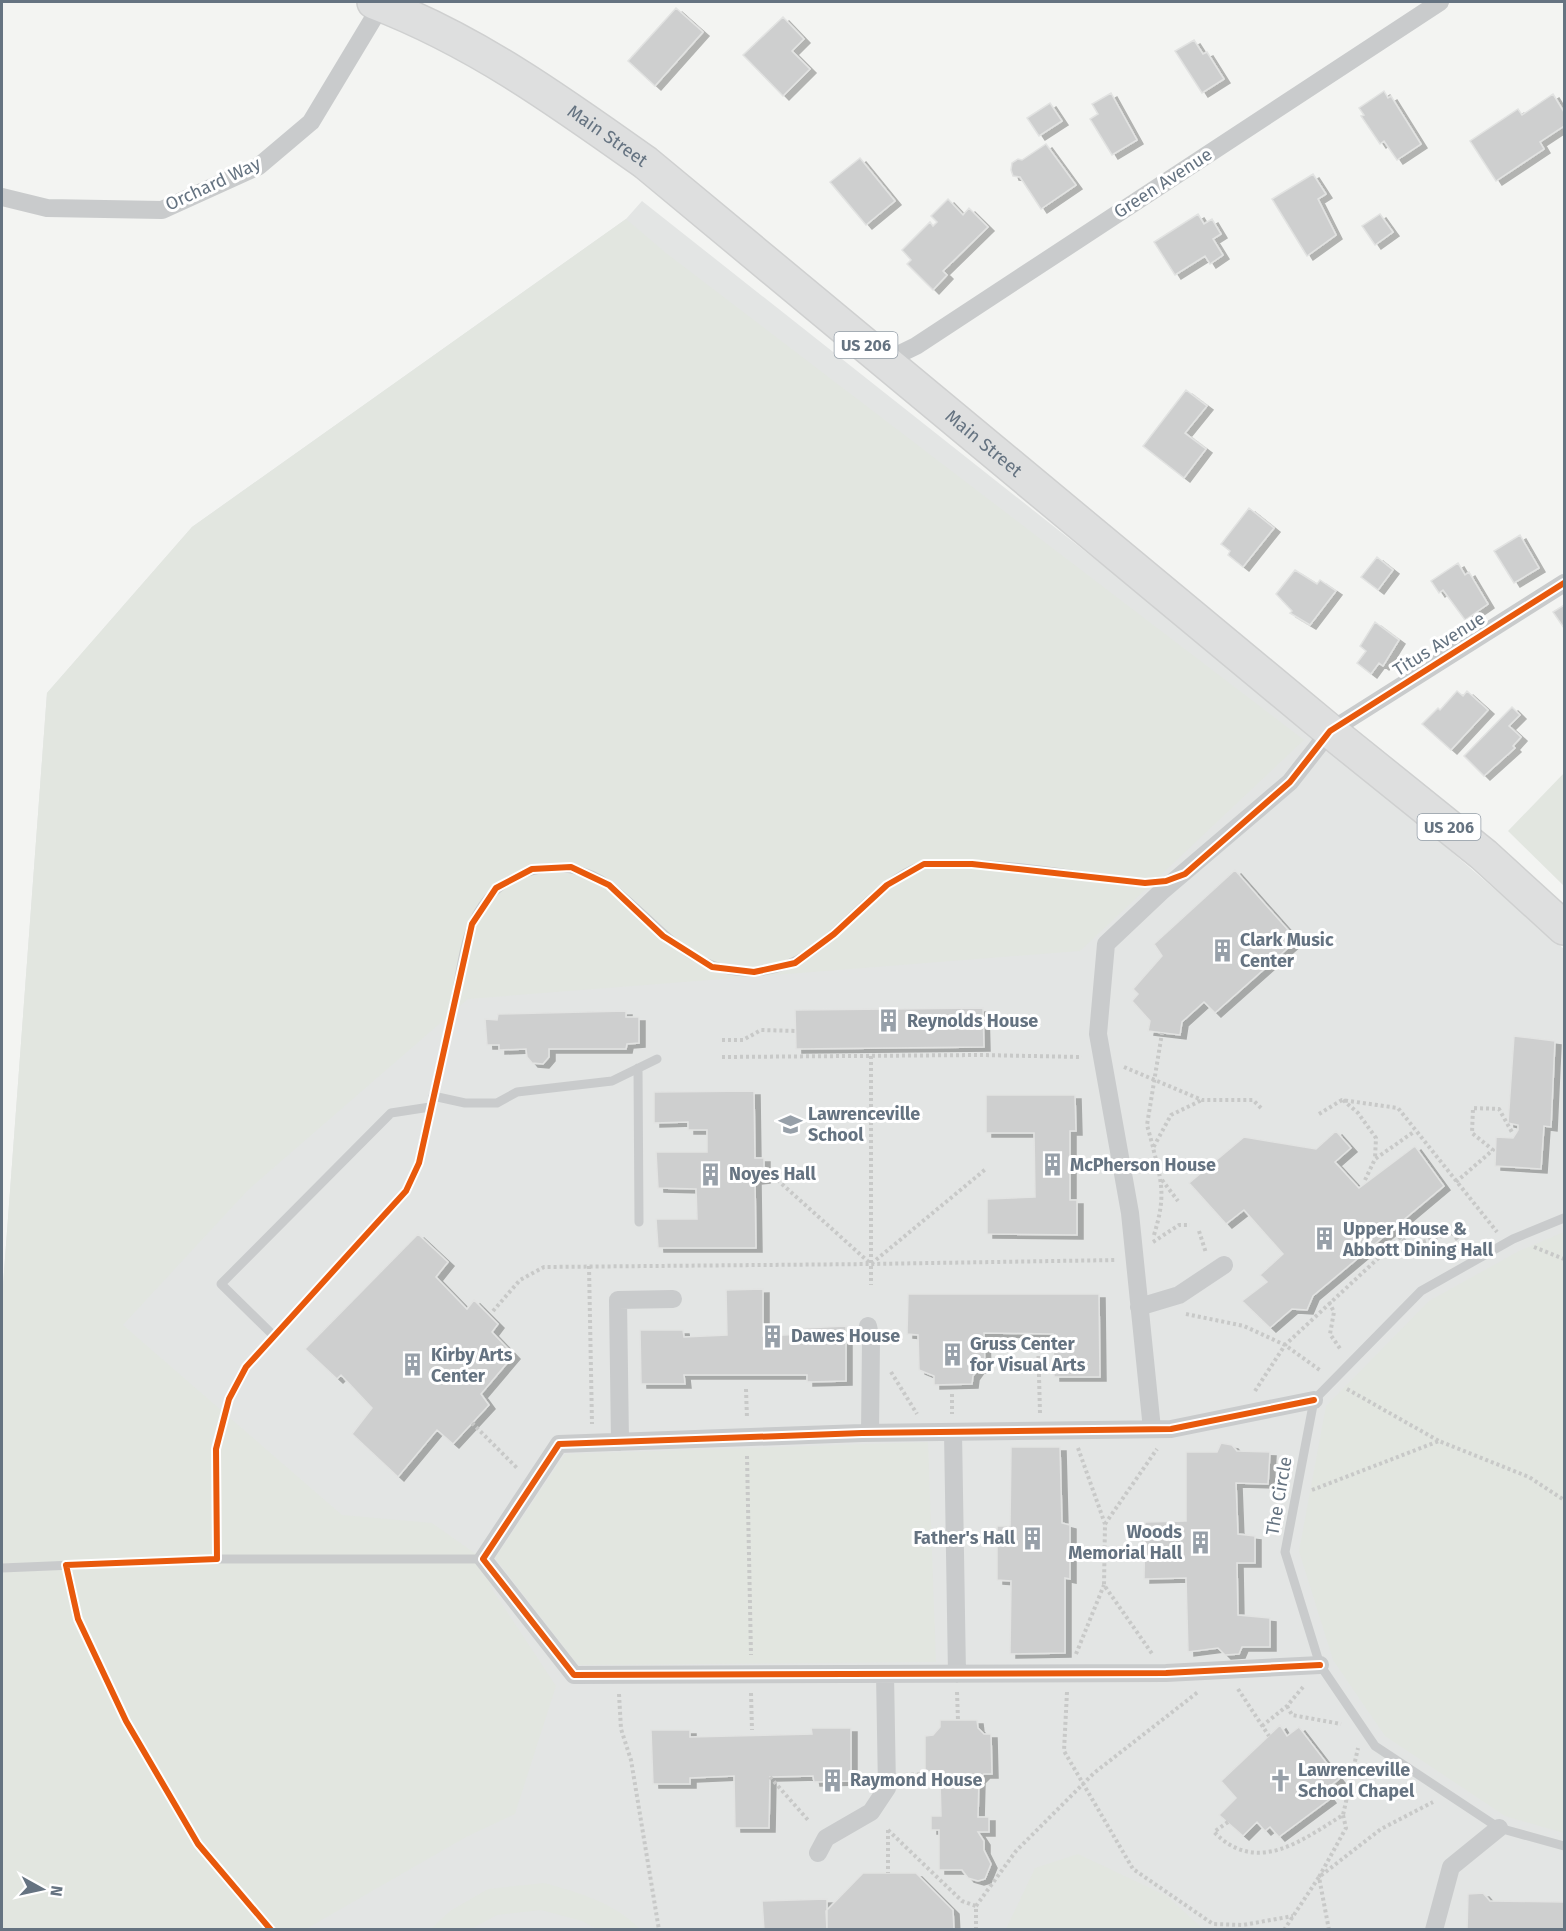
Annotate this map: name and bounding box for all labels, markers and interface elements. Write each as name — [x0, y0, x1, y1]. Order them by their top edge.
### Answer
street label: Main Street — [563, 100, 652, 172]
street label: Green Avenue — [1110, 143, 1216, 223]
street label: Orchard Way — [162, 152, 264, 216]
road number: US 206 — [834, 332, 898, 358]
street label: Main Street — [941, 405, 1027, 482]
street label: Titus Avenue — [1389, 607, 1489, 681]
road number: US 206 — [1418, 814, 1480, 840]
place label: Clark Music Center — [1240, 929, 1334, 972]
building icon: Clark Music Center — [1209, 937, 1235, 963]
building icon: Reynolds House — [876, 1008, 902, 1034]
place label: Reynolds House — [907, 1010, 1038, 1032]
place label: Lawrenceville School — [808, 1103, 920, 1146]
school or university icon: Lawrenceville School — [777, 1111, 803, 1137]
building icon: McPherson House — [1039, 1152, 1065, 1178]
place label: McPherson House — [1070, 1154, 1216, 1176]
building icon: Noyes Hall — [698, 1161, 724, 1187]
place label: Noyes Hall — [729, 1163, 816, 1185]
place label: Upper House & Abbott Dining Hall — [1342, 1218, 1494, 1261]
building icon: Upper House & Abbott Dining Hall — [1312, 1226, 1338, 1252]
building icon: Dawes House — [760, 1323, 786, 1349]
place label: Dawes House — [791, 1325, 900, 1347]
place label: Gruss Center for Visual Arts — [970, 1333, 1086, 1376]
building icon: Gruss Center for Visual Arts — [939, 1341, 965, 1367]
place label: Kirby Arts Center — [431, 1344, 513, 1387]
building icon: Kirby Arts Center — [400, 1352, 426, 1378]
street label: The Circle — [1261, 1455, 1297, 1537]
place label: Woods Memorial Hall — [1068, 1521, 1183, 1564]
building icon: Father's Hall — [1020, 1525, 1046, 1551]
place label: Father's Hall — [913, 1527, 1016, 1549]
building icon: Woods Memorial Hall — [1187, 1529, 1213, 1555]
place label: Lawrenceville School Chapel — [1298, 1759, 1415, 1802]
building icon: Raymond House — [819, 1767, 845, 1793]
church icon: Lawrenceville School Chapel — [1267, 1767, 1293, 1793]
place label: Raymond House — [850, 1769, 983, 1791]
north arrow — [12, 1859, 72, 1919]
text: N — [46, 1884, 67, 1898]

